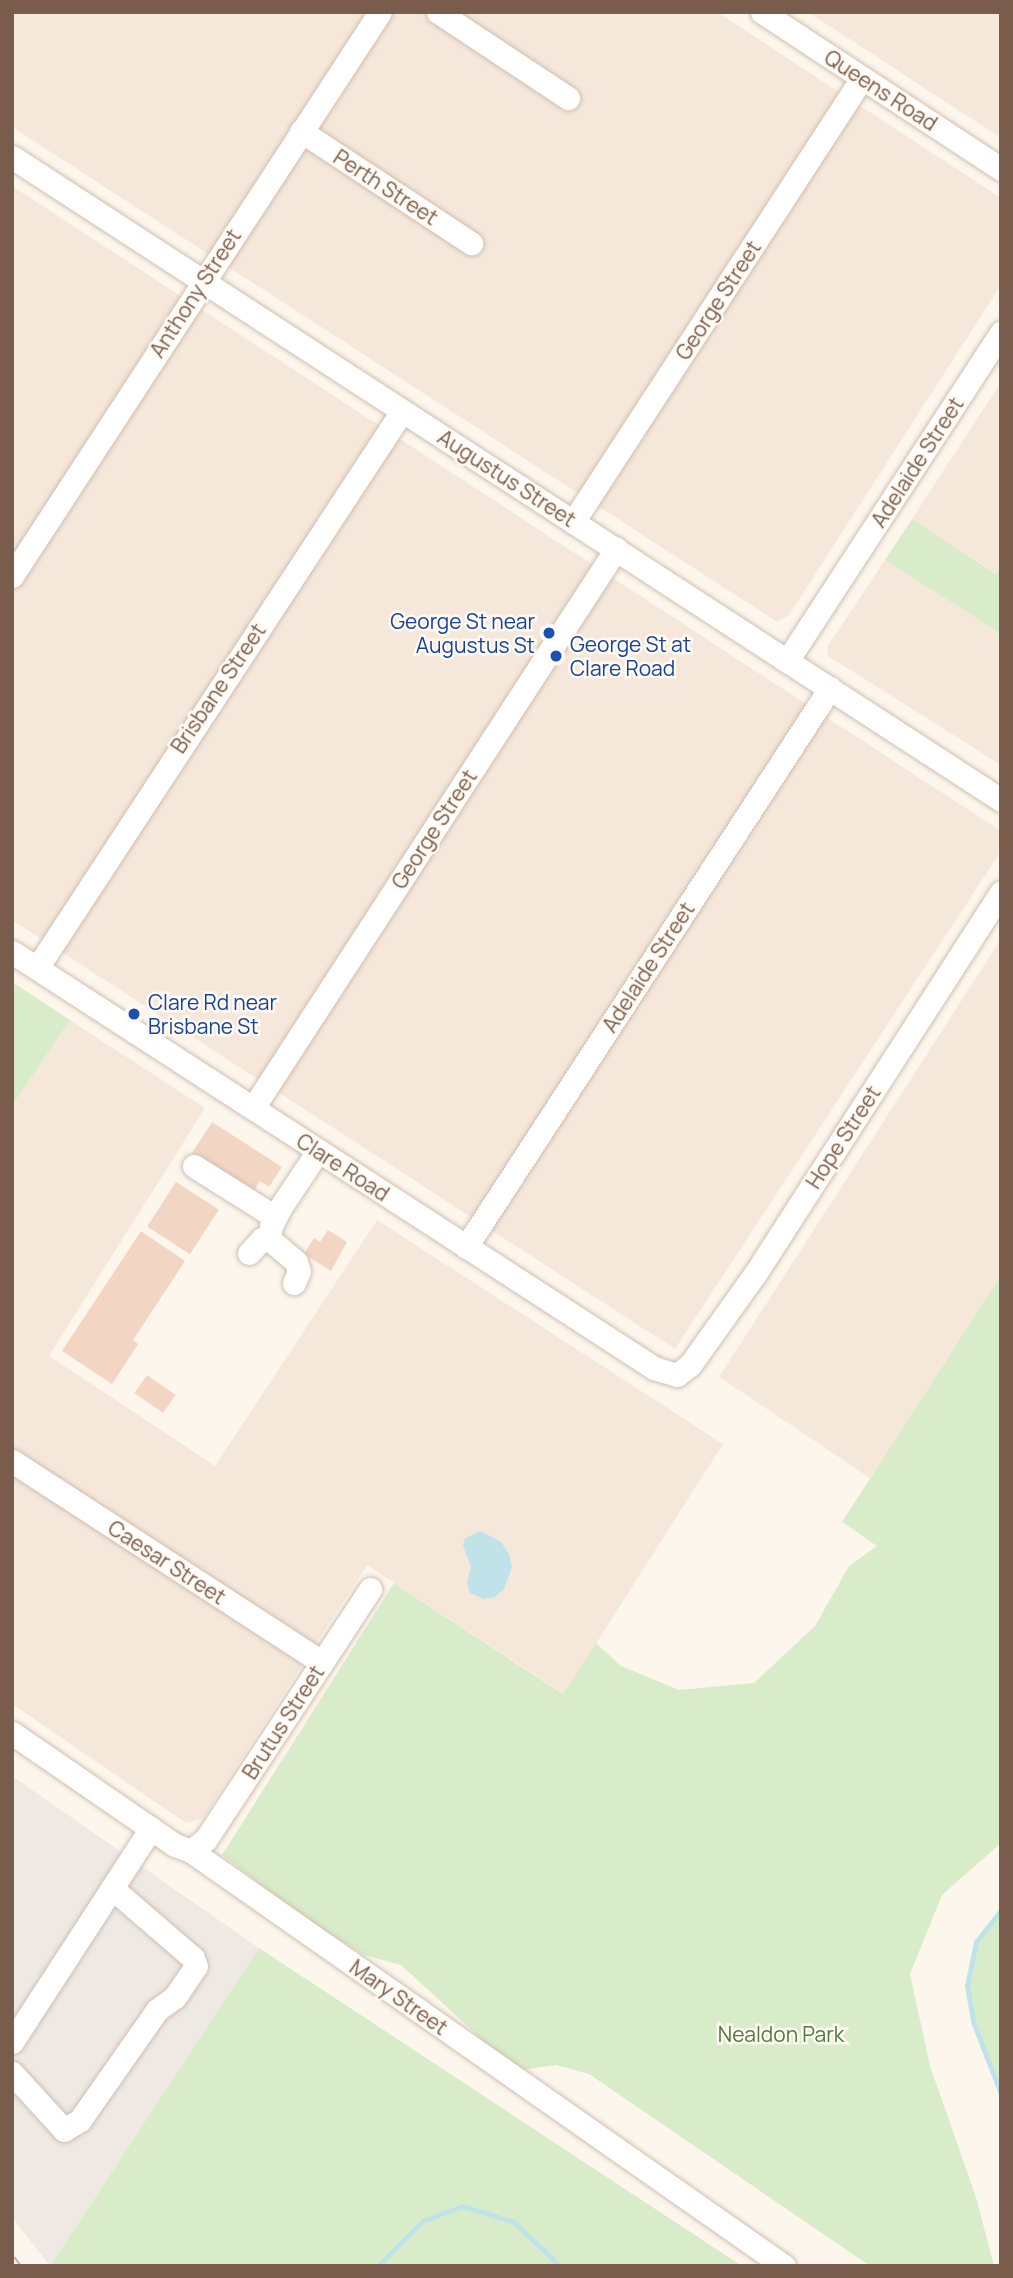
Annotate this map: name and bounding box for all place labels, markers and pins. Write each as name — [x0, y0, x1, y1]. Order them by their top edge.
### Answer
place label: George St near Augustus St — [390, 608, 535, 658]
marker: George St near Augustus St — [541, 625, 557, 641]
place label: George St at Clare Road — [570, 631, 691, 681]
marker: George St at Clare Road — [548, 648, 564, 664]
place label: Clare Rd near Brisbane St — [148, 989, 277, 1039]
marker: Clare Rd near Brisbane St — [126, 1006, 142, 1022]

